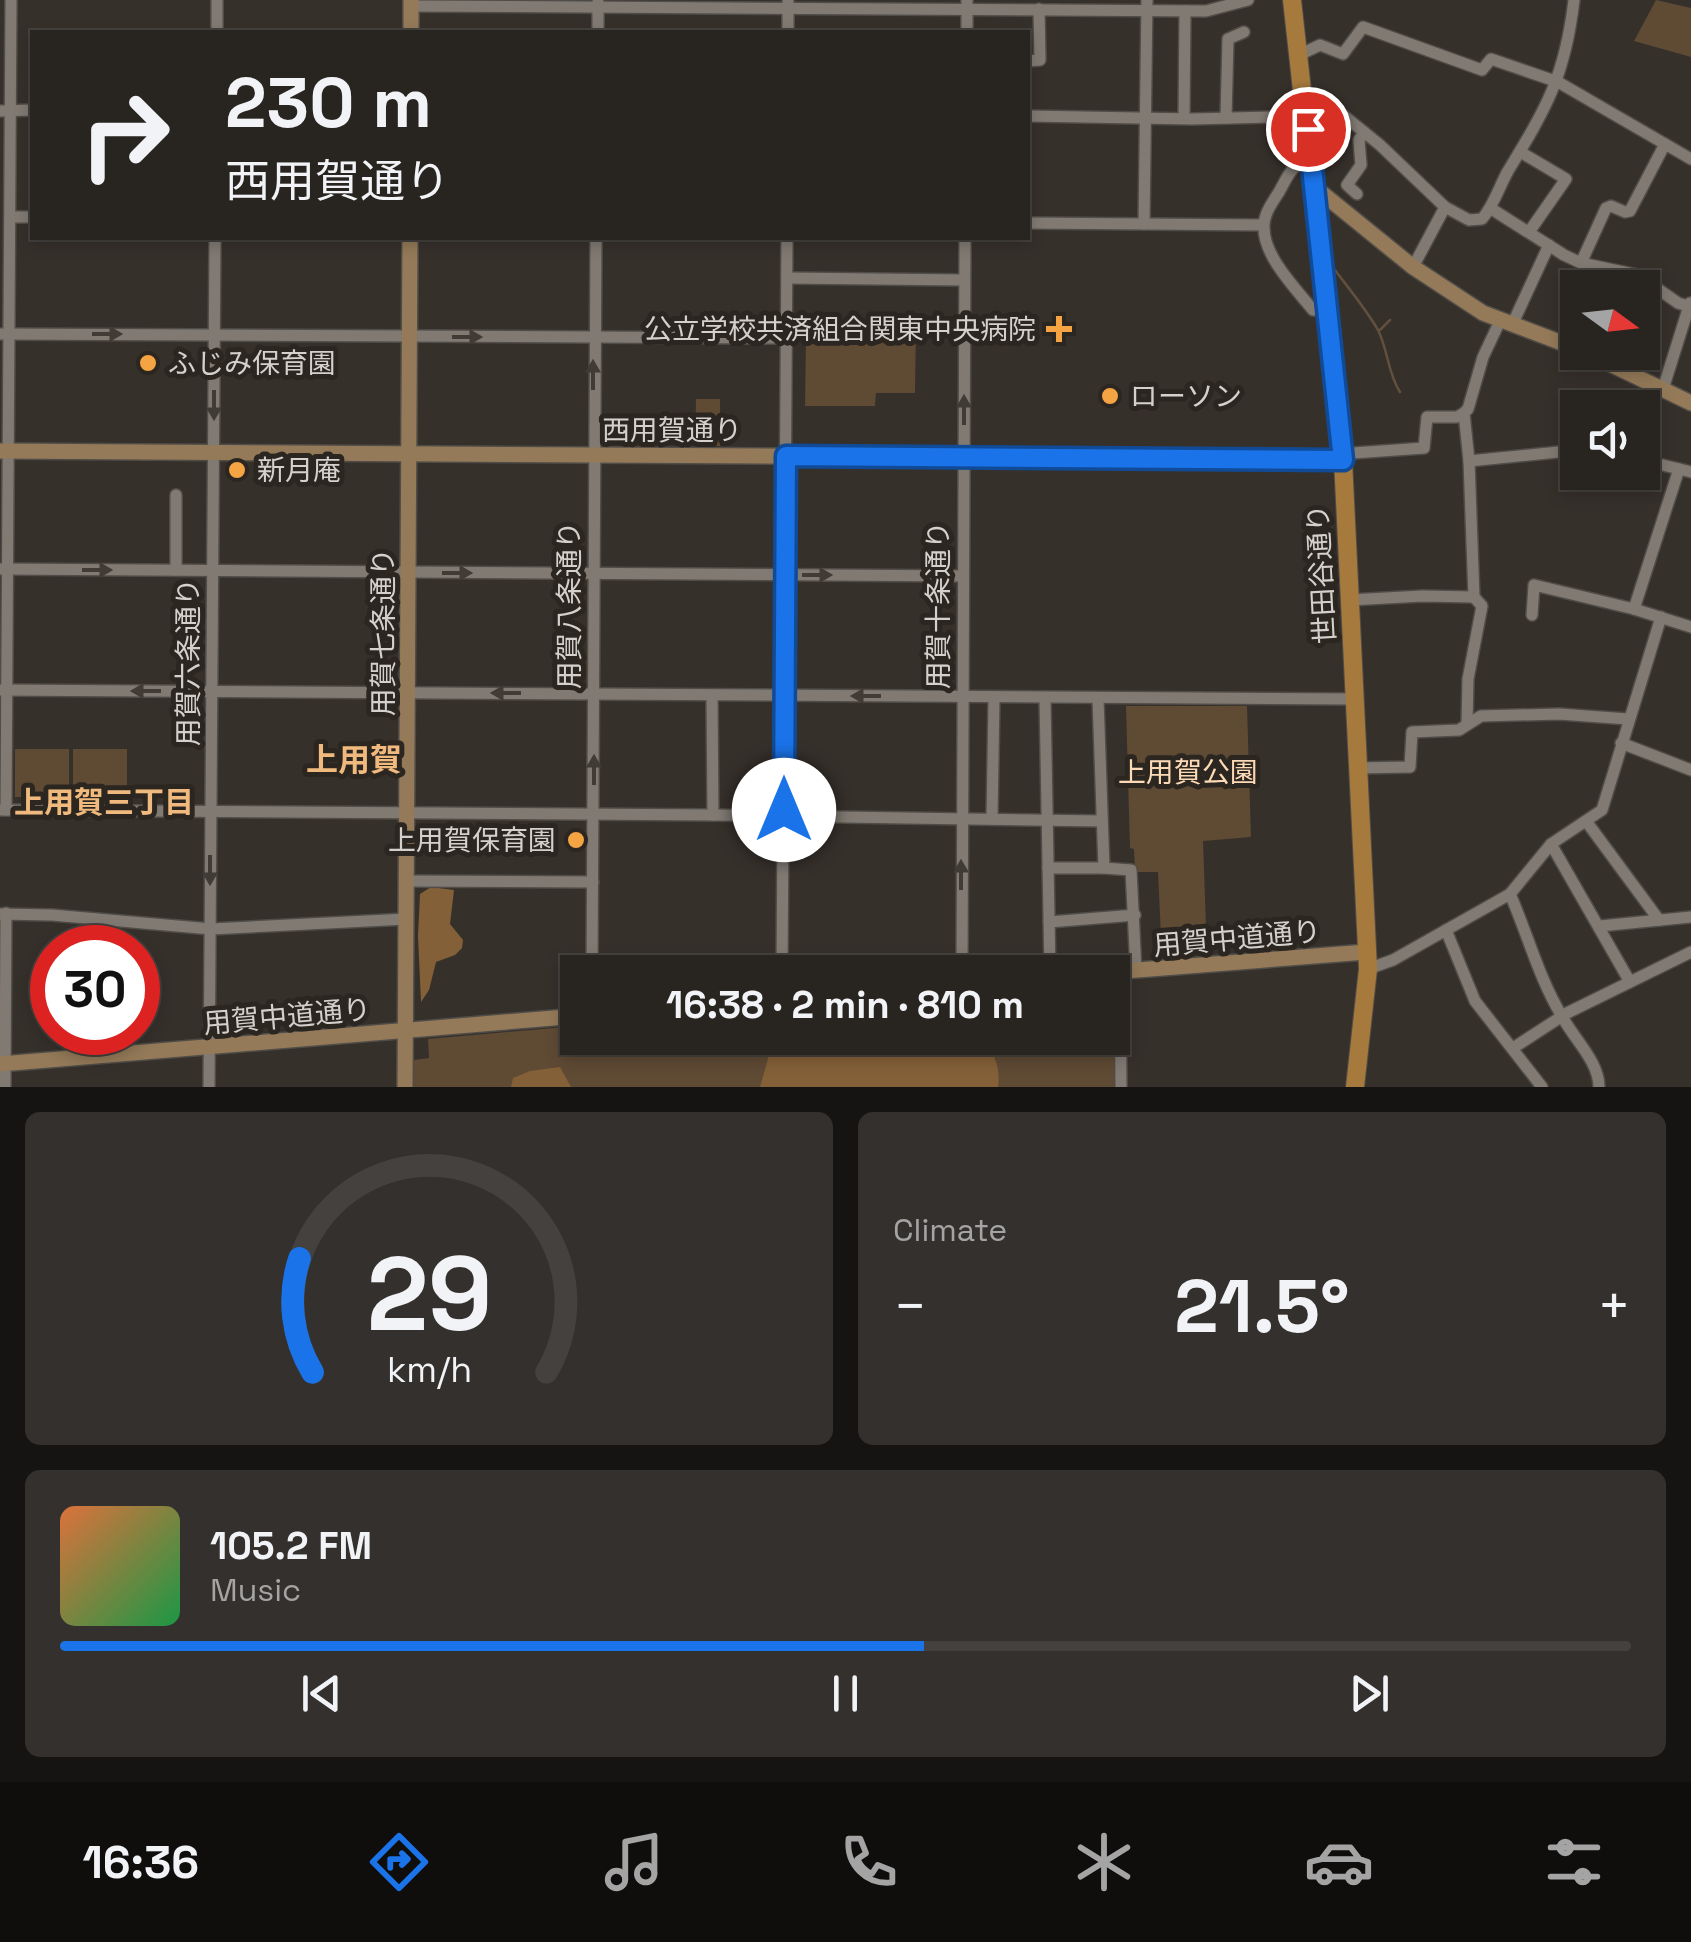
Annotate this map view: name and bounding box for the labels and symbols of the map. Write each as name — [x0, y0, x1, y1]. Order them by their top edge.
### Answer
pin — [1266, 87, 1351, 172]
north arrow — [1560, 270, 1660, 370]
place label: 公立学校共済組合関東中央病院 — [644, 311, 1036, 347]
marker: 公立学校共済組合関東中央病院 — [1046, 316, 1072, 342]
one-way arrow — [92, 326, 124, 342]
one-way arrow — [452, 329, 484, 345]
place label: ふじみ保育園 — [168, 345, 336, 381]
marker: ふじみ保育園 — [137, 352, 159, 374]
one-way arrow — [585, 359, 601, 391]
place label: ローソン — [1130, 378, 1242, 414]
marker: ローソン — [1099, 385, 1121, 407]
one-way arrow — [206, 389, 222, 421]
one-way arrow — [956, 394, 972, 426]
street label: 西用賀通り — [602, 412, 742, 448]
place label: 新月庵 — [257, 452, 341, 488]
marker: 新月庵 — [226, 459, 248, 481]
street label: 世田谷通り — [1299, 503, 1343, 645]
street label: 用賀八条通り — [551, 521, 587, 689]
street label: 用賀十条通り — [920, 521, 956, 689]
street label: 用賀七条通り — [365, 548, 401, 716]
one-way arrow — [82, 562, 114, 578]
one-way arrow — [442, 565, 474, 581]
one-way arrow — [802, 567, 834, 583]
street label: 用賀六条通り — [170, 578, 206, 746]
one-way arrow — [130, 683, 162, 699]
one-way arrow — [490, 685, 522, 701]
one-way arrow — [850, 688, 882, 704]
district label: 上用賀 — [306, 740, 402, 780]
one-way arrow — [586, 754, 602, 786]
park label: 上用賀公園 — [1118, 754, 1258, 790]
position arrow — [732, 758, 836, 862]
district label: 上用賀三丁目 — [14, 783, 194, 822]
place label: 上用賀保育園 — [388, 822, 556, 858]
marker: 上用賀保育園 — [565, 829, 587, 851]
one-way arrow — [202, 854, 218, 886]
one-way arrow — [953, 859, 969, 891]
street label: 用賀中道通り — [1152, 913, 1322, 963]
speed limit sign: 30 — [30, 925, 160, 1055]
street label: 用賀中道通り — [202, 991, 372, 1041]

